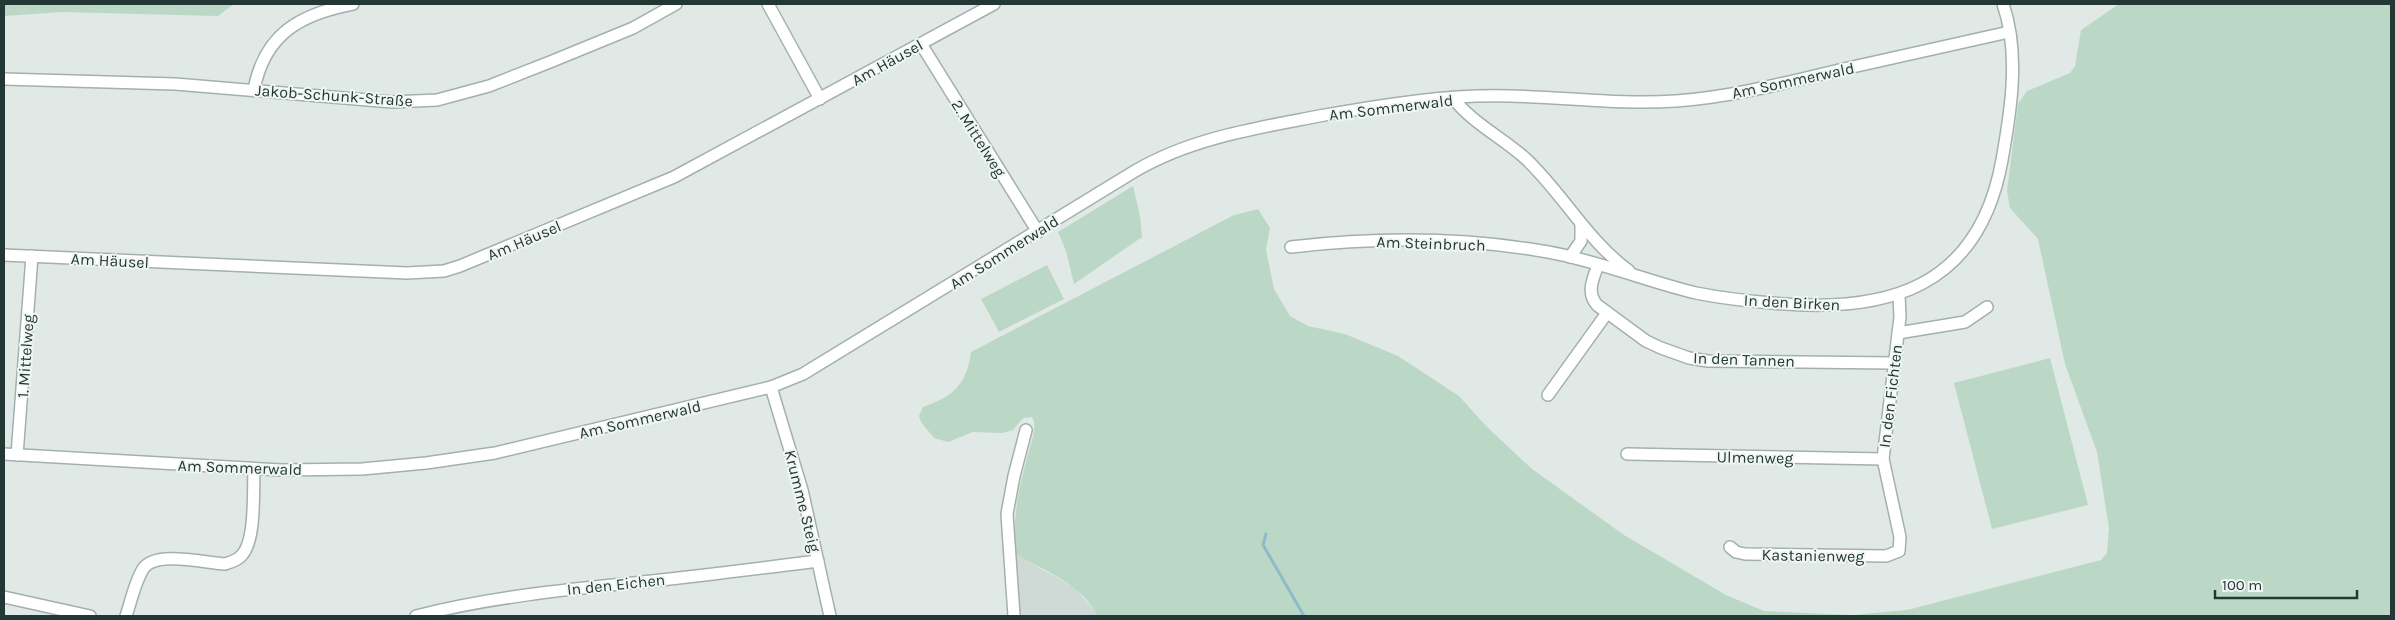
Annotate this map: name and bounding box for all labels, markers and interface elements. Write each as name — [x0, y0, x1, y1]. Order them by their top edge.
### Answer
street label: Am Häusel — [848, 35, 926, 90]
street label: Am Sommerwald — [1730, 58, 1856, 103]
street label: Jakob-Schunk-Straße — [255, 81, 413, 110]
street label: Am Sommerwald — [1328, 90, 1454, 125]
street label: 2. Mittelweg — [947, 96, 1010, 181]
street label: Am Sommerwald — [946, 211, 1062, 294]
street label: Am Häusel — [484, 216, 564, 264]
street label: Am Steinbruch — [1376, 232, 1486, 255]
street label: Am Häusel — [70, 249, 150, 272]
street label: In den Birken — [1743, 290, 1841, 315]
street label: 1. Mittelweg — [13, 314, 38, 399]
street label: In den Fichten — [1875, 343, 1906, 449]
street label: In den Tannen — [1693, 348, 1795, 371]
street label: Am Sommerwald — [577, 396, 703, 443]
street label: Ulmenweg — [1717, 447, 1793, 468]
street label: Krumme Steig — [781, 448, 824, 554]
street label: Am Sommerwald — [177, 456, 303, 479]
street label: Kastanienweg — [1761, 545, 1865, 566]
scale bar — [2215, 568, 2358, 600]
street label: In den Eichen — [566, 570, 666, 599]
text: 100 m — [2222, 576, 2262, 594]

